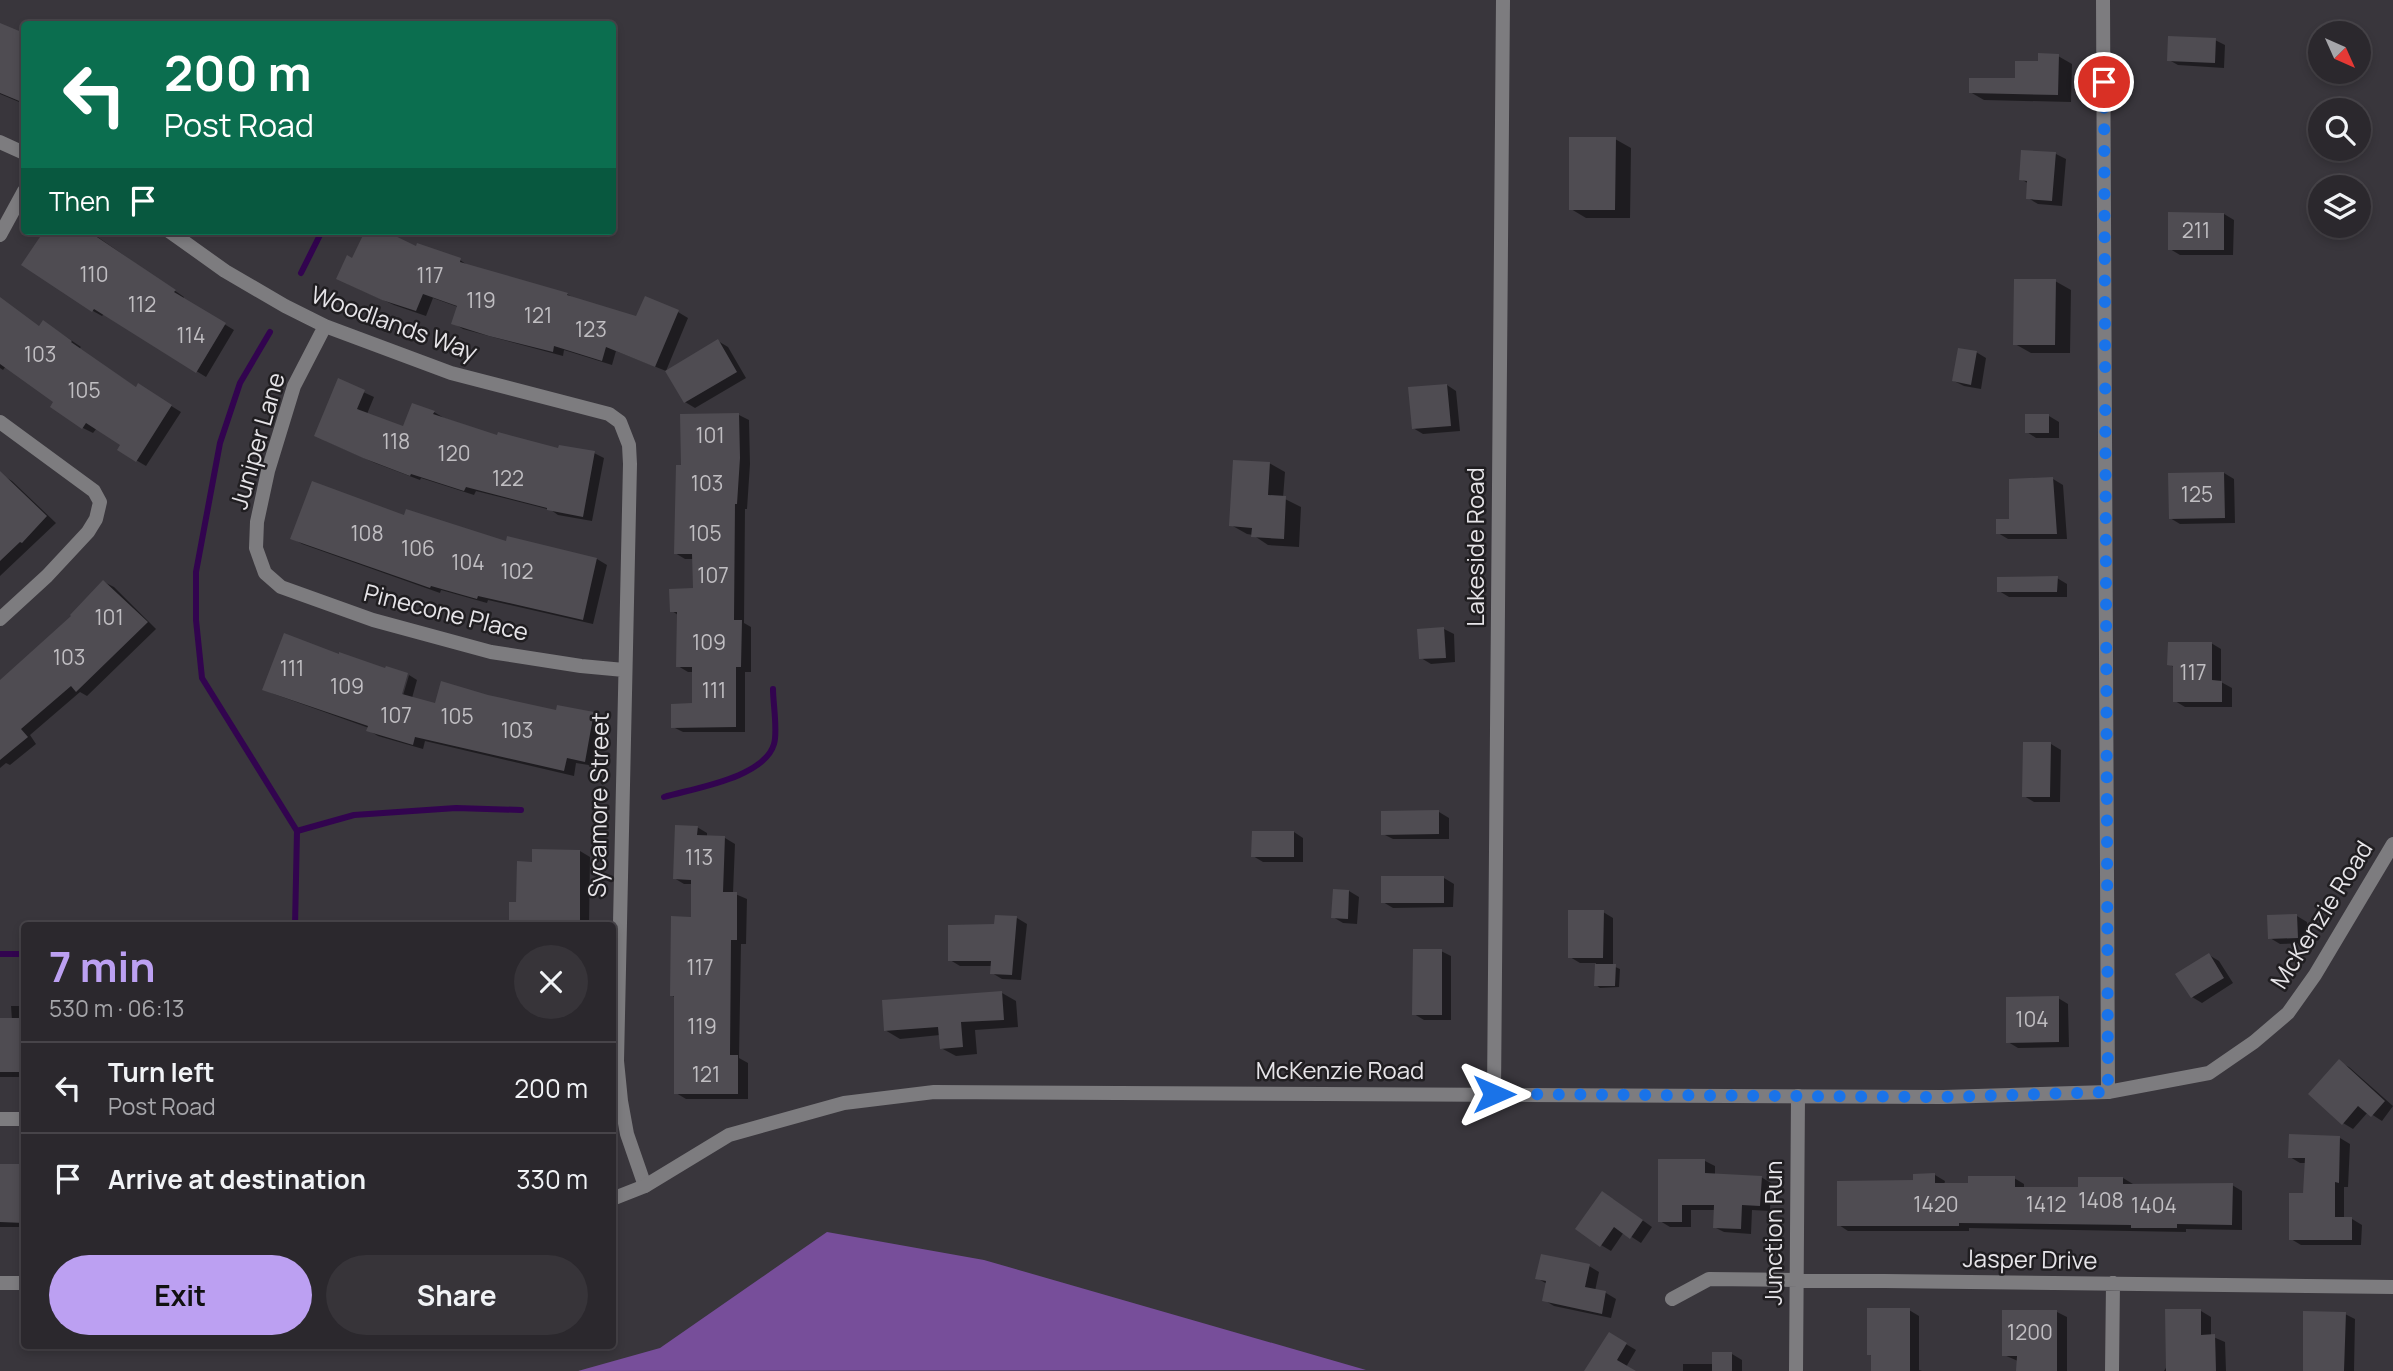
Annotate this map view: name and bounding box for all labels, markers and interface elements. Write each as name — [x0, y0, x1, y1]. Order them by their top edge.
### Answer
north arrow — [2308, 21, 2371, 84]
map controls — [2308, 21, 2371, 238]
text: 200 m — [164, 39, 312, 106]
icon: left — [49, 49, 140, 140]
pin — [2074, 52, 2134, 112]
icon: arrive — [2085, 63, 2123, 101]
button: search — [2308, 98, 2371, 161]
text: Post Road — [164, 103, 314, 147]
button: layers — [2308, 175, 2371, 238]
icon: arrive — [124, 182, 162, 220]
text: Then — [49, 183, 110, 219]
house number: 211 — [2182, 216, 2210, 244]
house number: 110 — [79, 260, 109, 288]
house number: 117 — [417, 261, 443, 289]
street label: Woodlands Way — [307, 277, 483, 368]
house number: 119 — [466, 286, 496, 314]
house number: 112 — [128, 290, 156, 318]
house number: 121 — [524, 301, 552, 329]
house number: 123 — [575, 315, 607, 343]
house number: 114 — [177, 321, 205, 349]
house number: 103 — [24, 340, 56, 368]
street label: Juniper Lane — [221, 368, 292, 513]
house number: 105 — [67, 376, 101, 404]
house number: 101 — [695, 421, 725, 449]
house number: 118 — [382, 427, 410, 455]
house number: 120 — [438, 439, 470, 467]
house number: 122 — [492, 464, 524, 492]
street label: Lakeside Road — [1458, 467, 1491, 627]
house number: 103 — [691, 469, 723, 497]
house number: 125 — [2181, 480, 2213, 508]
house number: 108 — [350, 519, 384, 547]
house number: 105 — [688, 519, 722, 547]
house number: 106 — [401, 534, 435, 562]
house number: 104 — [451, 548, 485, 576]
house number: 102 — [501, 557, 533, 585]
house number: 107 — [697, 561, 729, 589]
street label: Pinecone Place — [360, 575, 532, 648]
house number: 101 — [94, 603, 124, 631]
house number: 109 — [692, 628, 726, 656]
house number: 103 — [53, 643, 85, 671]
house number: 111 — [280, 654, 304, 682]
house number: 117 — [2180, 658, 2206, 686]
house number: 109 — [330, 672, 364, 700]
house number: 111 — [702, 676, 726, 704]
house number: 107 — [380, 701, 412, 729]
house number: 105 — [440, 702, 474, 730]
street label: Sycamore Street — [579, 712, 616, 898]
house number: 103 — [501, 716, 533, 744]
street label: McKenzie Road — [2262, 834, 2379, 994]
house number: 113 — [685, 843, 713, 871]
text: 7 min — [49, 937, 156, 995]
button: close — [514, 945, 588, 1019]
house number: 117 — [687, 953, 713, 981]
text: 530 m · 06:13 — [49, 992, 184, 1024]
house number: 104 — [2015, 1005, 2049, 1033]
house number: 119 — [687, 1012, 717, 1040]
street label: McKenzie Road — [1256, 1053, 1424, 1086]
text: Turn left — [108, 1054, 215, 1090]
position arrow — [1457, 1057, 1531, 1131]
house number: 121 — [692, 1060, 720, 1088]
icon: left — [49, 1069, 87, 1107]
text: 200 m — [514, 1070, 588, 1106]
text: Post Road — [108, 1090, 216, 1122]
icon: arrive — [49, 1160, 87, 1198]
text: Arrive at destination — [108, 1161, 366, 1197]
text: 330 m — [516, 1161, 588, 1197]
street label: Junction Run — [1756, 1161, 1789, 1305]
house number: 1408 — [2078, 1186, 2124, 1214]
house number: 1420 — [1913, 1190, 1959, 1218]
house number: 1412 — [2026, 1190, 2066, 1218]
house number: 1404 — [2131, 1191, 2177, 1219]
street label: Jasper Drive — [1962, 1241, 2098, 1276]
button: Exit — [49, 1255, 312, 1335]
button: Share — [326, 1255, 588, 1335]
house number: 1200 — [2007, 1318, 2053, 1346]

